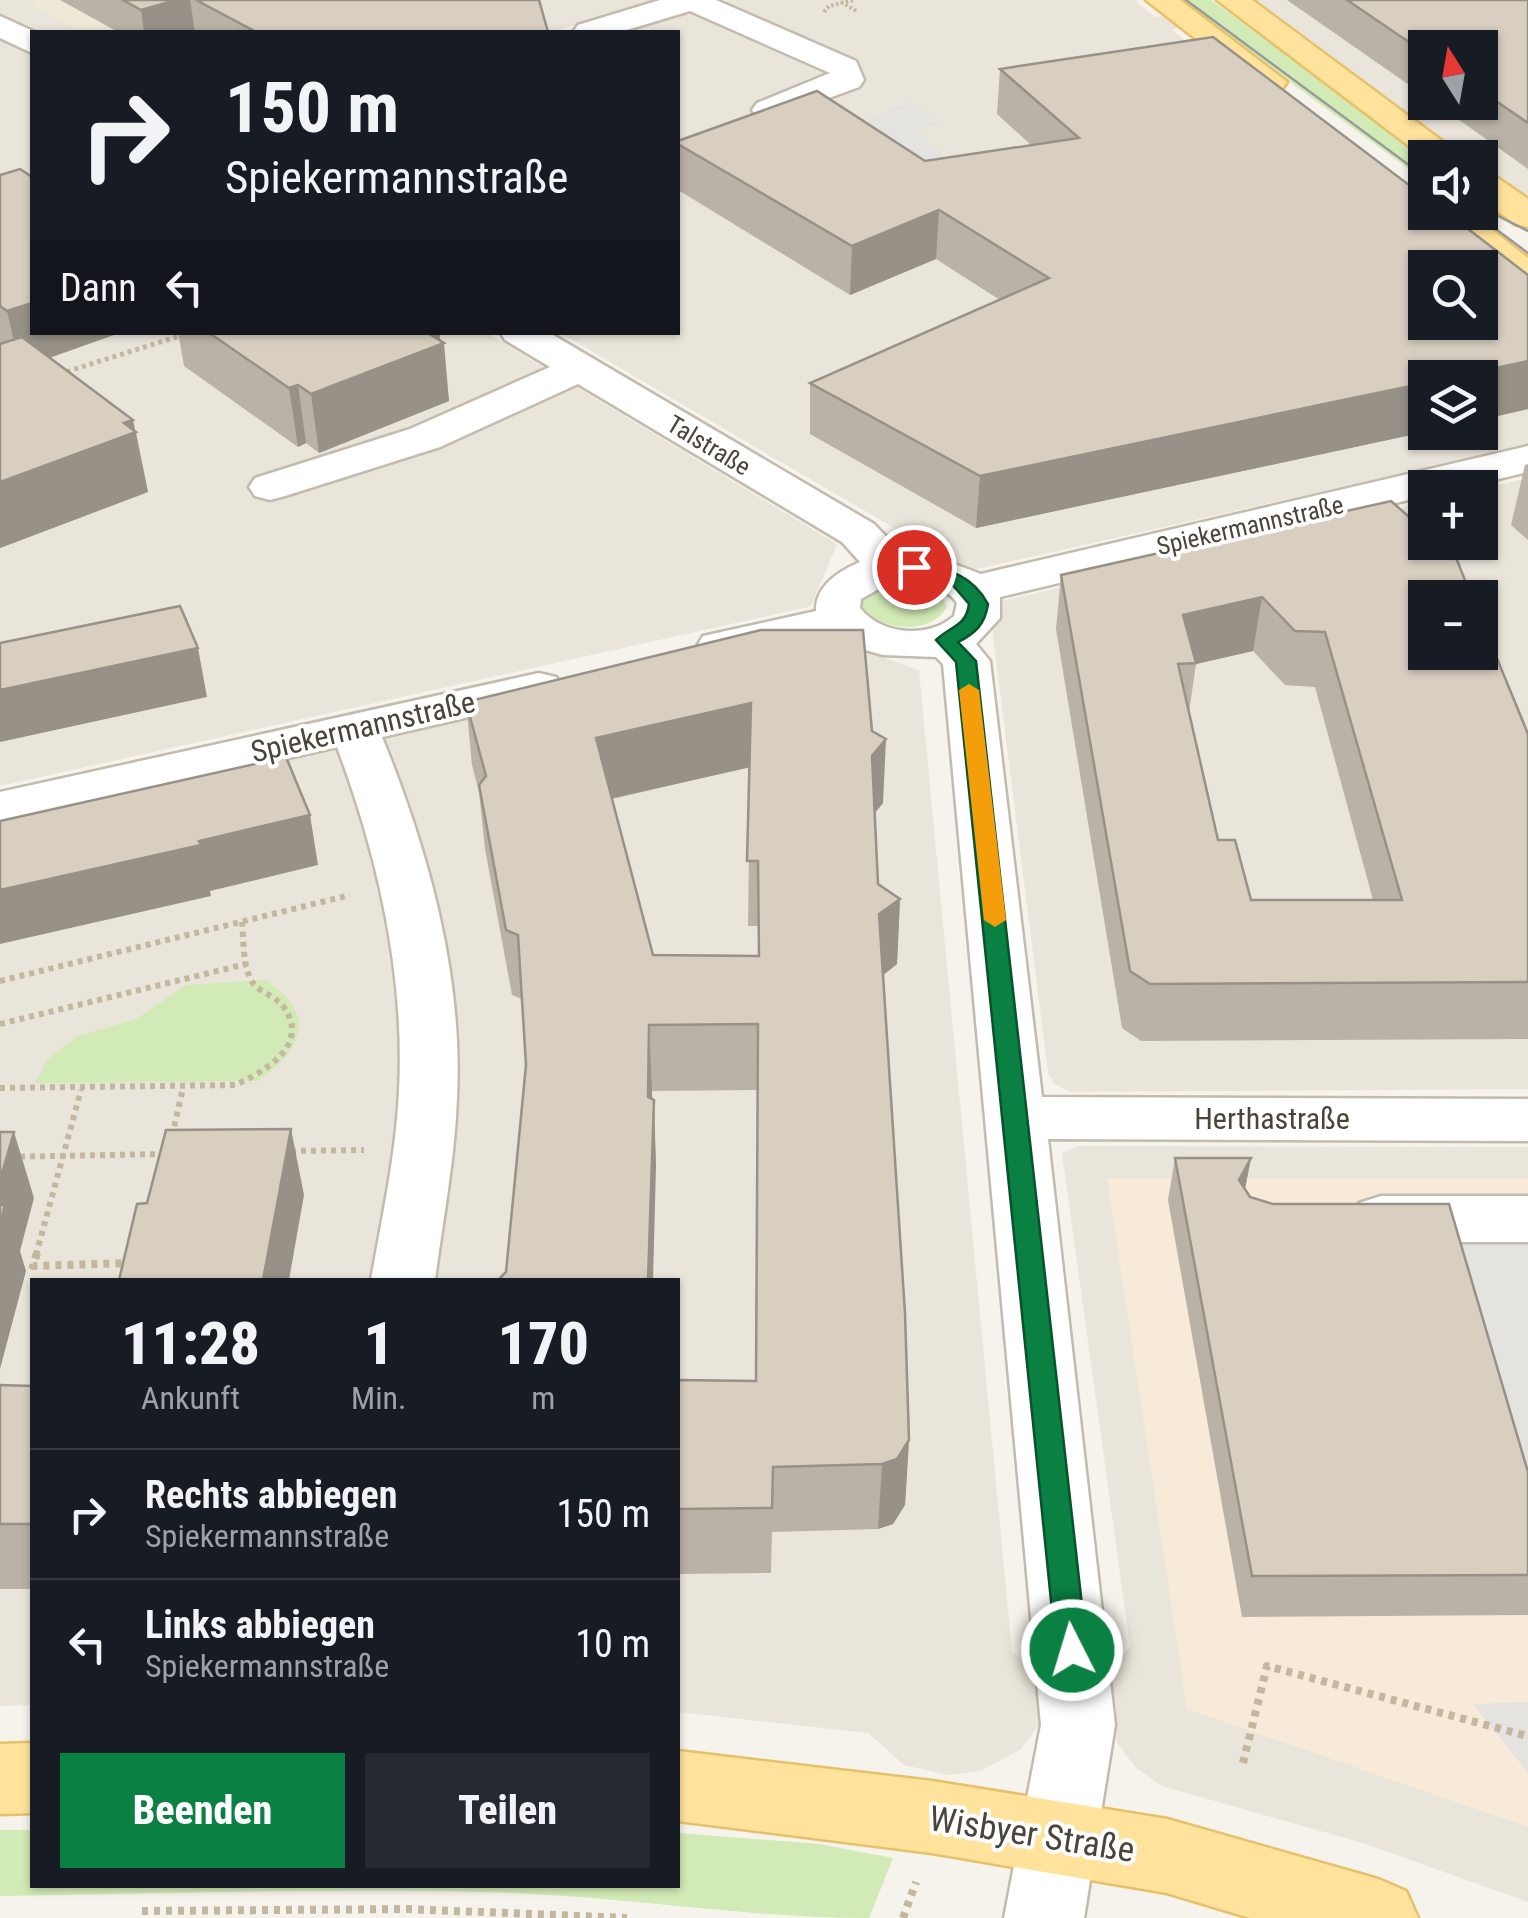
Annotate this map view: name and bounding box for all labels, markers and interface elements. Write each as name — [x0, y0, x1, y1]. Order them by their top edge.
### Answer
north arrow — [1408, 30, 1498, 120]
map controls — [1408, 30, 1498, 670]
text: 150 m — [225, 67, 399, 149]
icon: right — [60, 70, 190, 200]
button: sound — [1408, 140, 1498, 230]
text: Spiekermannstraße — [225, 151, 568, 204]
button: search — [1408, 250, 1498, 340]
icon: left — [157, 260, 212, 315]
text: Dann — [60, 266, 137, 310]
button: layers — [1408, 360, 1498, 450]
street label: Talstraße — [662, 409, 756, 482]
button: + — [1408, 470, 1498, 560]
street label: Spiekermannstraße — [1154, 490, 1346, 561]
pin — [872, 525, 957, 610]
icon: arrive — [887, 540, 942, 595]
button: − — [1408, 580, 1498, 670]
street label: Spiekermannstraße — [247, 684, 478, 769]
street label: Herthastraße — [1194, 1101, 1350, 1136]
text: 11:28 — [121, 1308, 260, 1379]
text: 1 — [363, 1308, 394, 1379]
text: 170 — [497, 1308, 589, 1379]
text: Ankunft — [141, 1379, 240, 1417]
text: Min. — [351, 1379, 406, 1417]
text: m — [531, 1379, 555, 1417]
text: Rechts abbiegen — [145, 1473, 397, 1517]
icon: right — [60, 1487, 115, 1542]
text: 150 m — [556, 1492, 650, 1536]
text: Spiekermannstraße — [145, 1517, 389, 1555]
position arrow — [1020, 1598, 1124, 1702]
text: Links abbiegen — [145, 1603, 375, 1647]
icon: left — [60, 1617, 115, 1672]
text: 10 m — [575, 1622, 650, 1666]
text: Spiekermannstraße — [145, 1647, 389, 1685]
button: Beenden — [60, 1753, 345, 1868]
button: Teilen — [365, 1753, 650, 1868]
street label: Wisbyer Straße — [926, 1798, 1137, 1871]

